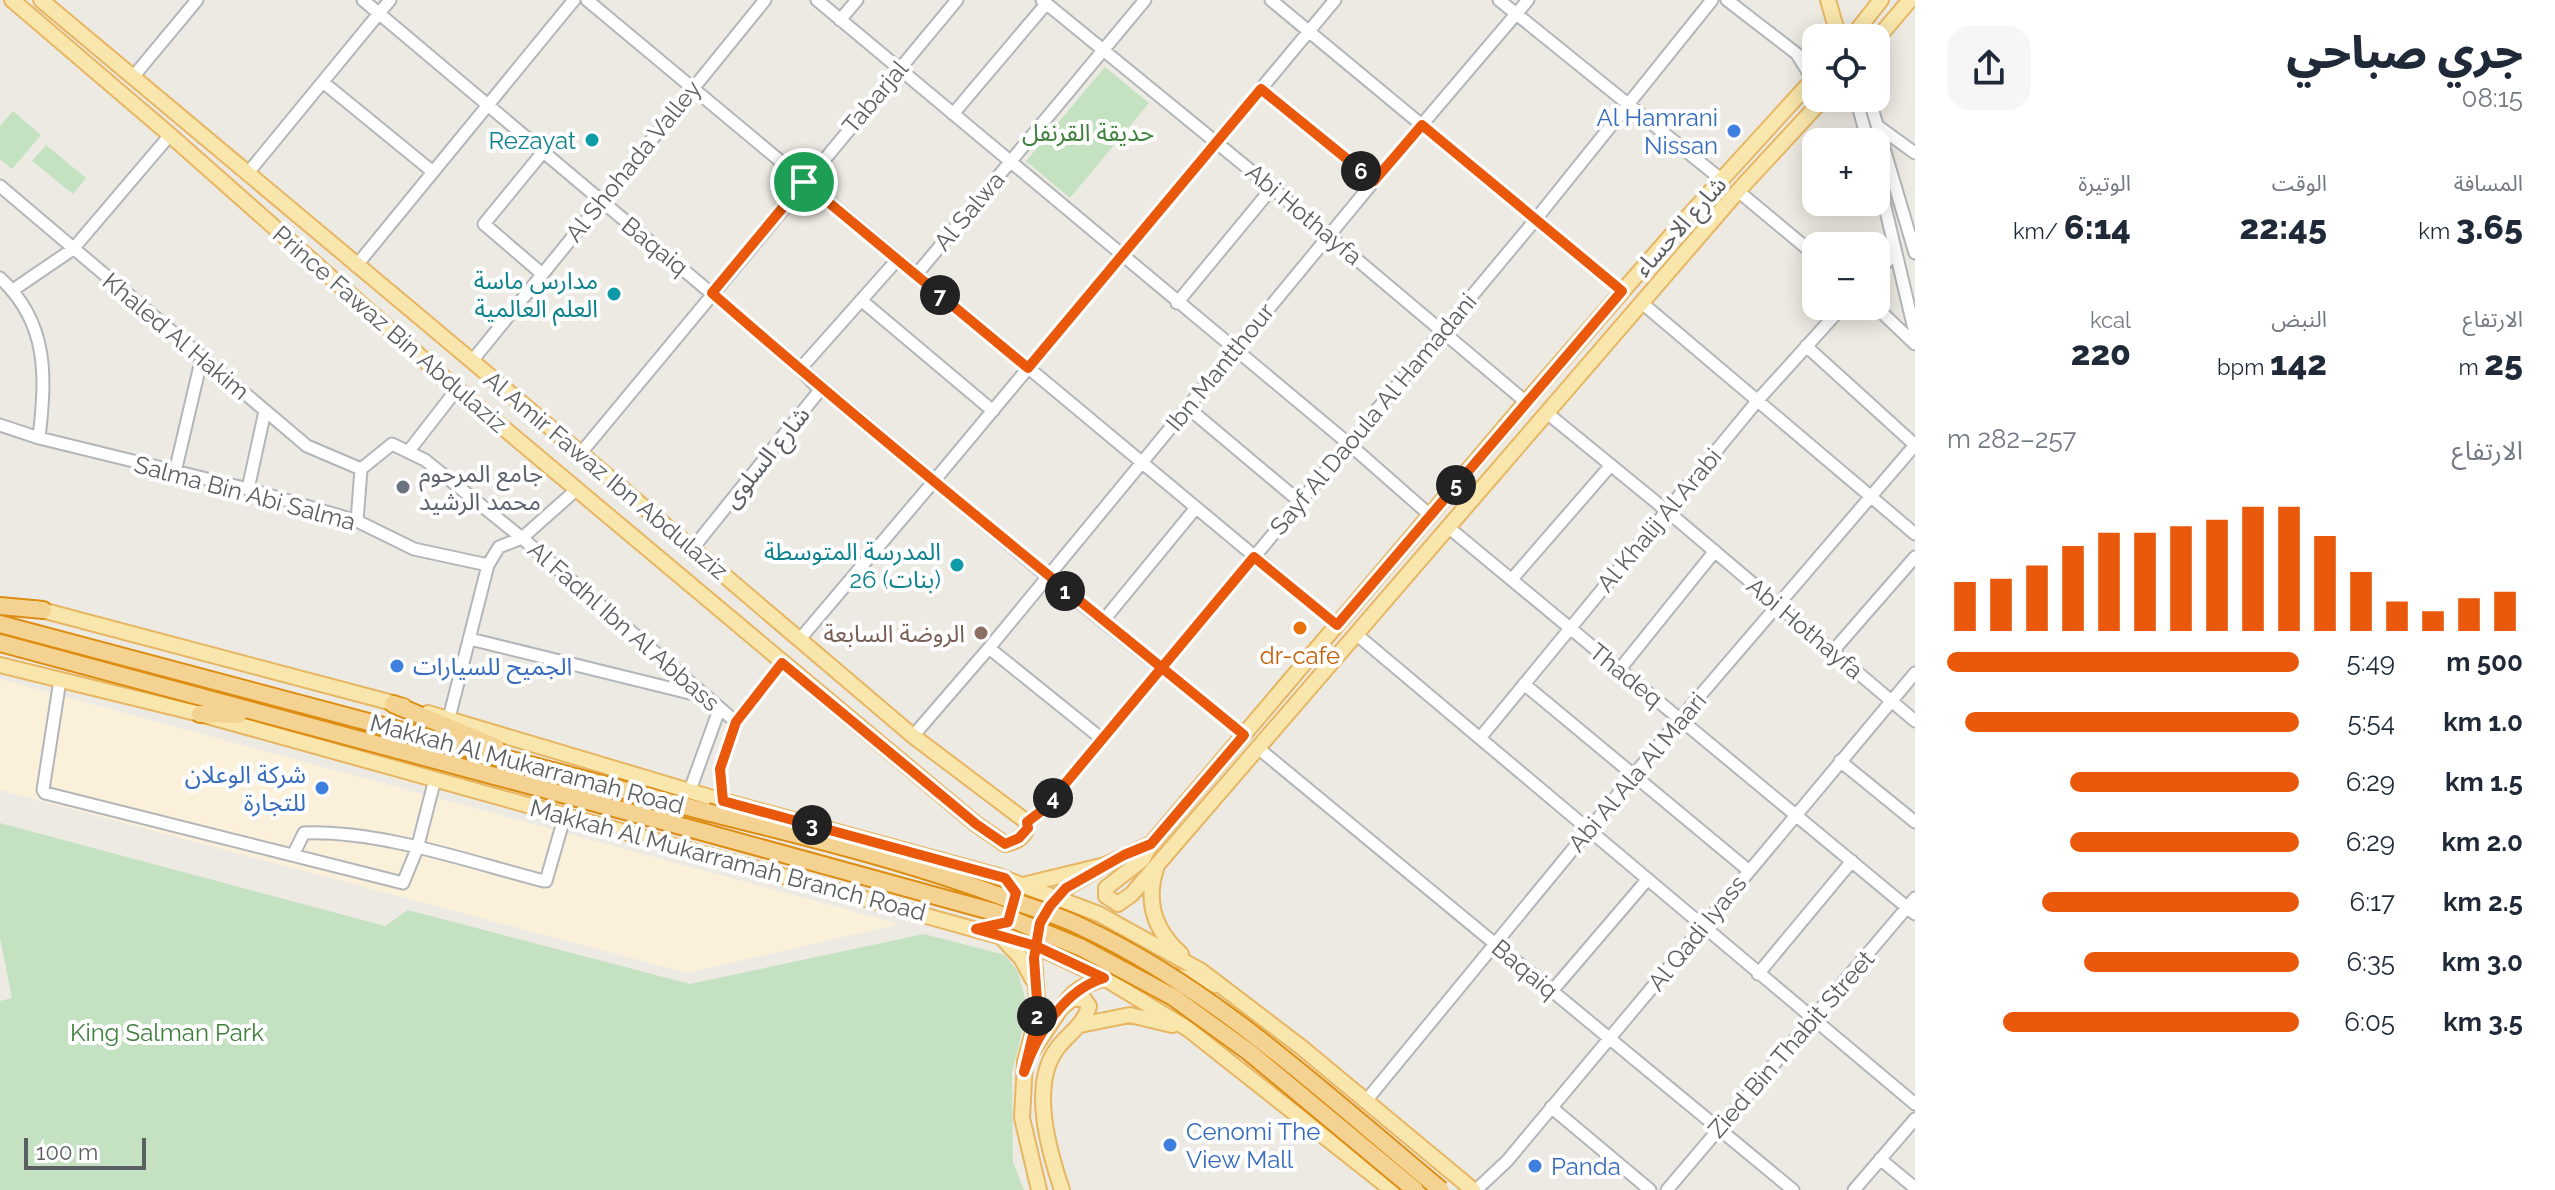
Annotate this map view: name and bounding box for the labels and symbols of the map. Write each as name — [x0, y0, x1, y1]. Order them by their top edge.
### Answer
street label: Tabarjal — [836, 54, 914, 139]
street label: Al Shohada Valley — [559, 74, 707, 248]
place label: Al Hamrani Nissan — [1596, 103, 1718, 160]
park label: حديقة القرنفل — [1022, 118, 1154, 147]
marker: Al Hamrani Nissan — [1725, 122, 1743, 140]
place label: Rezayat — [489, 126, 576, 155]
marker: Rezayat — [583, 131, 601, 149]
pin — [770, 148, 838, 216]
pin: 6 — [1341, 151, 1381, 191]
street label: Abi Hothayfa — [1240, 157, 1368, 271]
street label: Al Salwa — [928, 166, 1010, 256]
street label: شارع الاحساء — [1628, 170, 1734, 284]
street label: Baqaiq — [616, 211, 694, 281]
street label: Prince Fawaz Bin Abdulaziz — [267, 219, 513, 439]
street label: Khaled Al Hakim — [97, 266, 255, 406]
place label: مدارس ماسة العلم العالمية — [474, 266, 598, 326]
pin: 7 — [920, 275, 960, 315]
marker: مدارس ماسة العلم العالمية — [605, 285, 623, 303]
street label: Sayf Al Daoula Al Hamadani — [1264, 287, 1482, 541]
street label: Ibn Mantthour — [1160, 297, 1281, 437]
street label: Al Amir Fawaz Ibn Abdulaziz — [478, 365, 734, 585]
street label: شارع السلوى — [716, 400, 818, 515]
street label: Al Khalij Al Arabi — [1591, 442, 1727, 598]
street label: Salma Bin Abi Salma — [131, 450, 359, 536]
place label: جامع المرحوم محمد الرشيد — [419, 459, 543, 516]
pin: 5 — [1436, 465, 1476, 505]
marker: جامع المرحوم محمد الرشيد — [394, 478, 412, 496]
street label: Al Fadhl Ibn Al Abbass — [522, 535, 726, 717]
place label: المدرسة المتوسطة 26 (بنات) — [764, 537, 941, 594]
marker: المدرسة المتوسطة 26 (بنات) — [948, 556, 966, 574]
pin: 1 — [1045, 571, 1085, 611]
street label: Abi Hothayfa — [1741, 571, 1869, 685]
place label: الروضة السابعة — [823, 619, 965, 648]
marker: dr-cafe — [1291, 619, 1309, 637]
marker: الروضة السابعة — [972, 624, 990, 642]
street label: Thadeq — [1584, 637, 1668, 713]
place label: dr-cafe — [1260, 641, 1340, 670]
place label: الجميح للسيارات — [413, 652, 572, 684]
marker: الجميح للسيارات — [388, 657, 406, 675]
street label: Abi Al Ala Al Maari — [1562, 686, 1712, 858]
street label: Makkah Al Mukarramah Road — [367, 708, 687, 820]
place label: شركة الوعلان للتجارة — [185, 760, 306, 817]
pin: 4 — [1033, 778, 1073, 818]
marker: شركة الوعلان للتجارة — [313, 779, 331, 797]
street label: Makkah Al Mukarramah Branch Road — [527, 793, 929, 927]
pin: 3 — [792, 805, 832, 845]
street label: Al Qadi Iyass — [1642, 869, 1752, 997]
street label: Baqaiq — [1486, 933, 1564, 1005]
street label: Zied Bin Thabit Street — [1702, 944, 1880, 1144]
pin: 2 — [1017, 996, 1057, 1036]
park label: King Salman Park — [70, 1018, 264, 1047]
place label: Cenomi The View Mall — [1186, 1117, 1320, 1174]
scale bar — [24, 1134, 146, 1170]
marker: Cenomi The View Mall — [1161, 1136, 1179, 1154]
place label: Panda — [1551, 1152, 1621, 1181]
marker: Panda — [1526, 1157, 1544, 1175]

